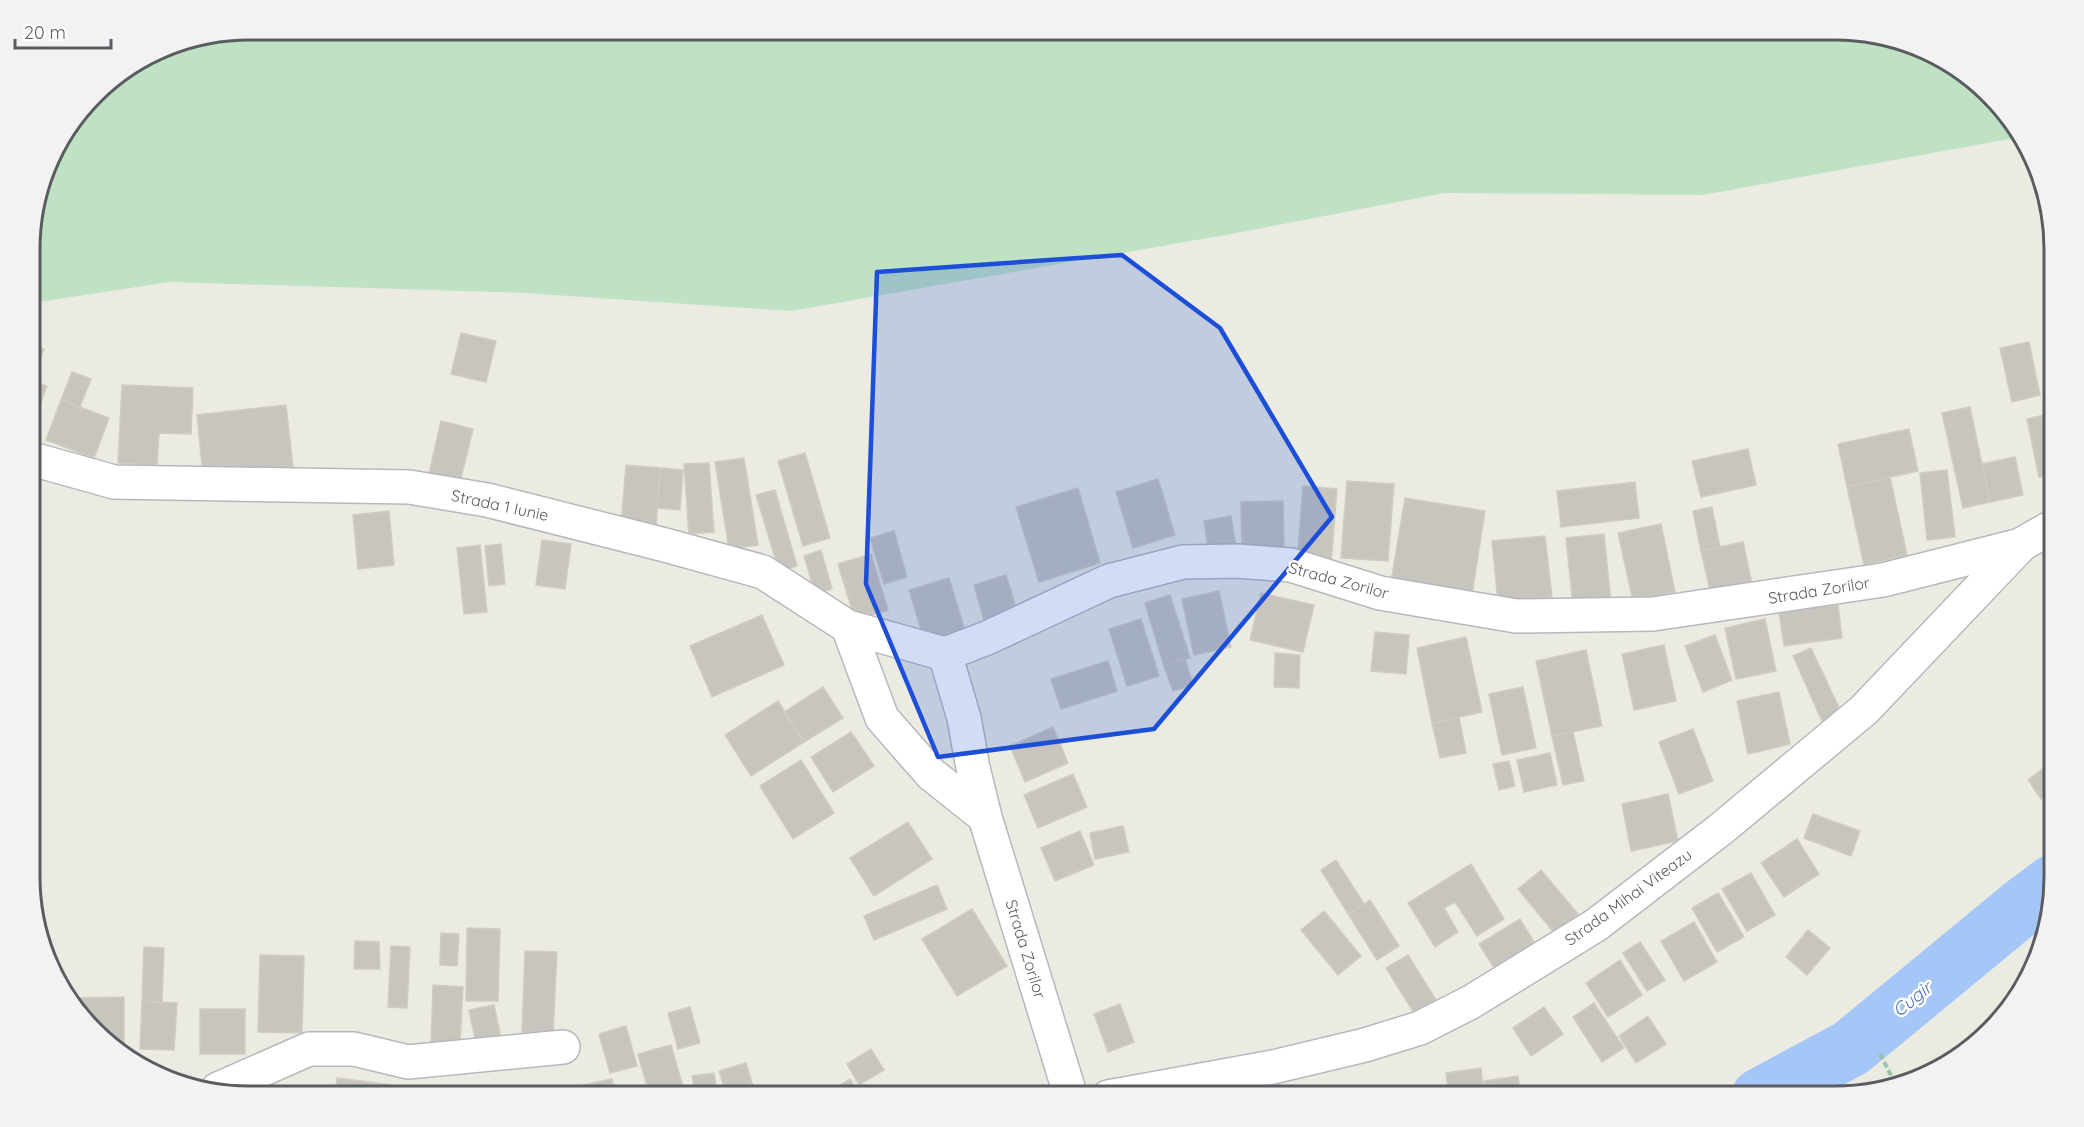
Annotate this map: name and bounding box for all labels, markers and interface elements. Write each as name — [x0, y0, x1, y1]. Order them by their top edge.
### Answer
scale bar — [15, 12, 111, 50]
text: 20 m — [24, 21, 66, 44]
street label: Strada 1 Iunie — [450, 485, 550, 525]
street label: Strada Zorilor — [1287, 557, 1391, 603]
street label: Strada Zorilor — [1767, 572, 1871, 608]
street label: Strada Mihai Viteazu — [1561, 844, 1695, 950]
street label: Strada Zorilor — [1001, 897, 1051, 1001]
water label: Cugir — [1888, 975, 1938, 1022]

